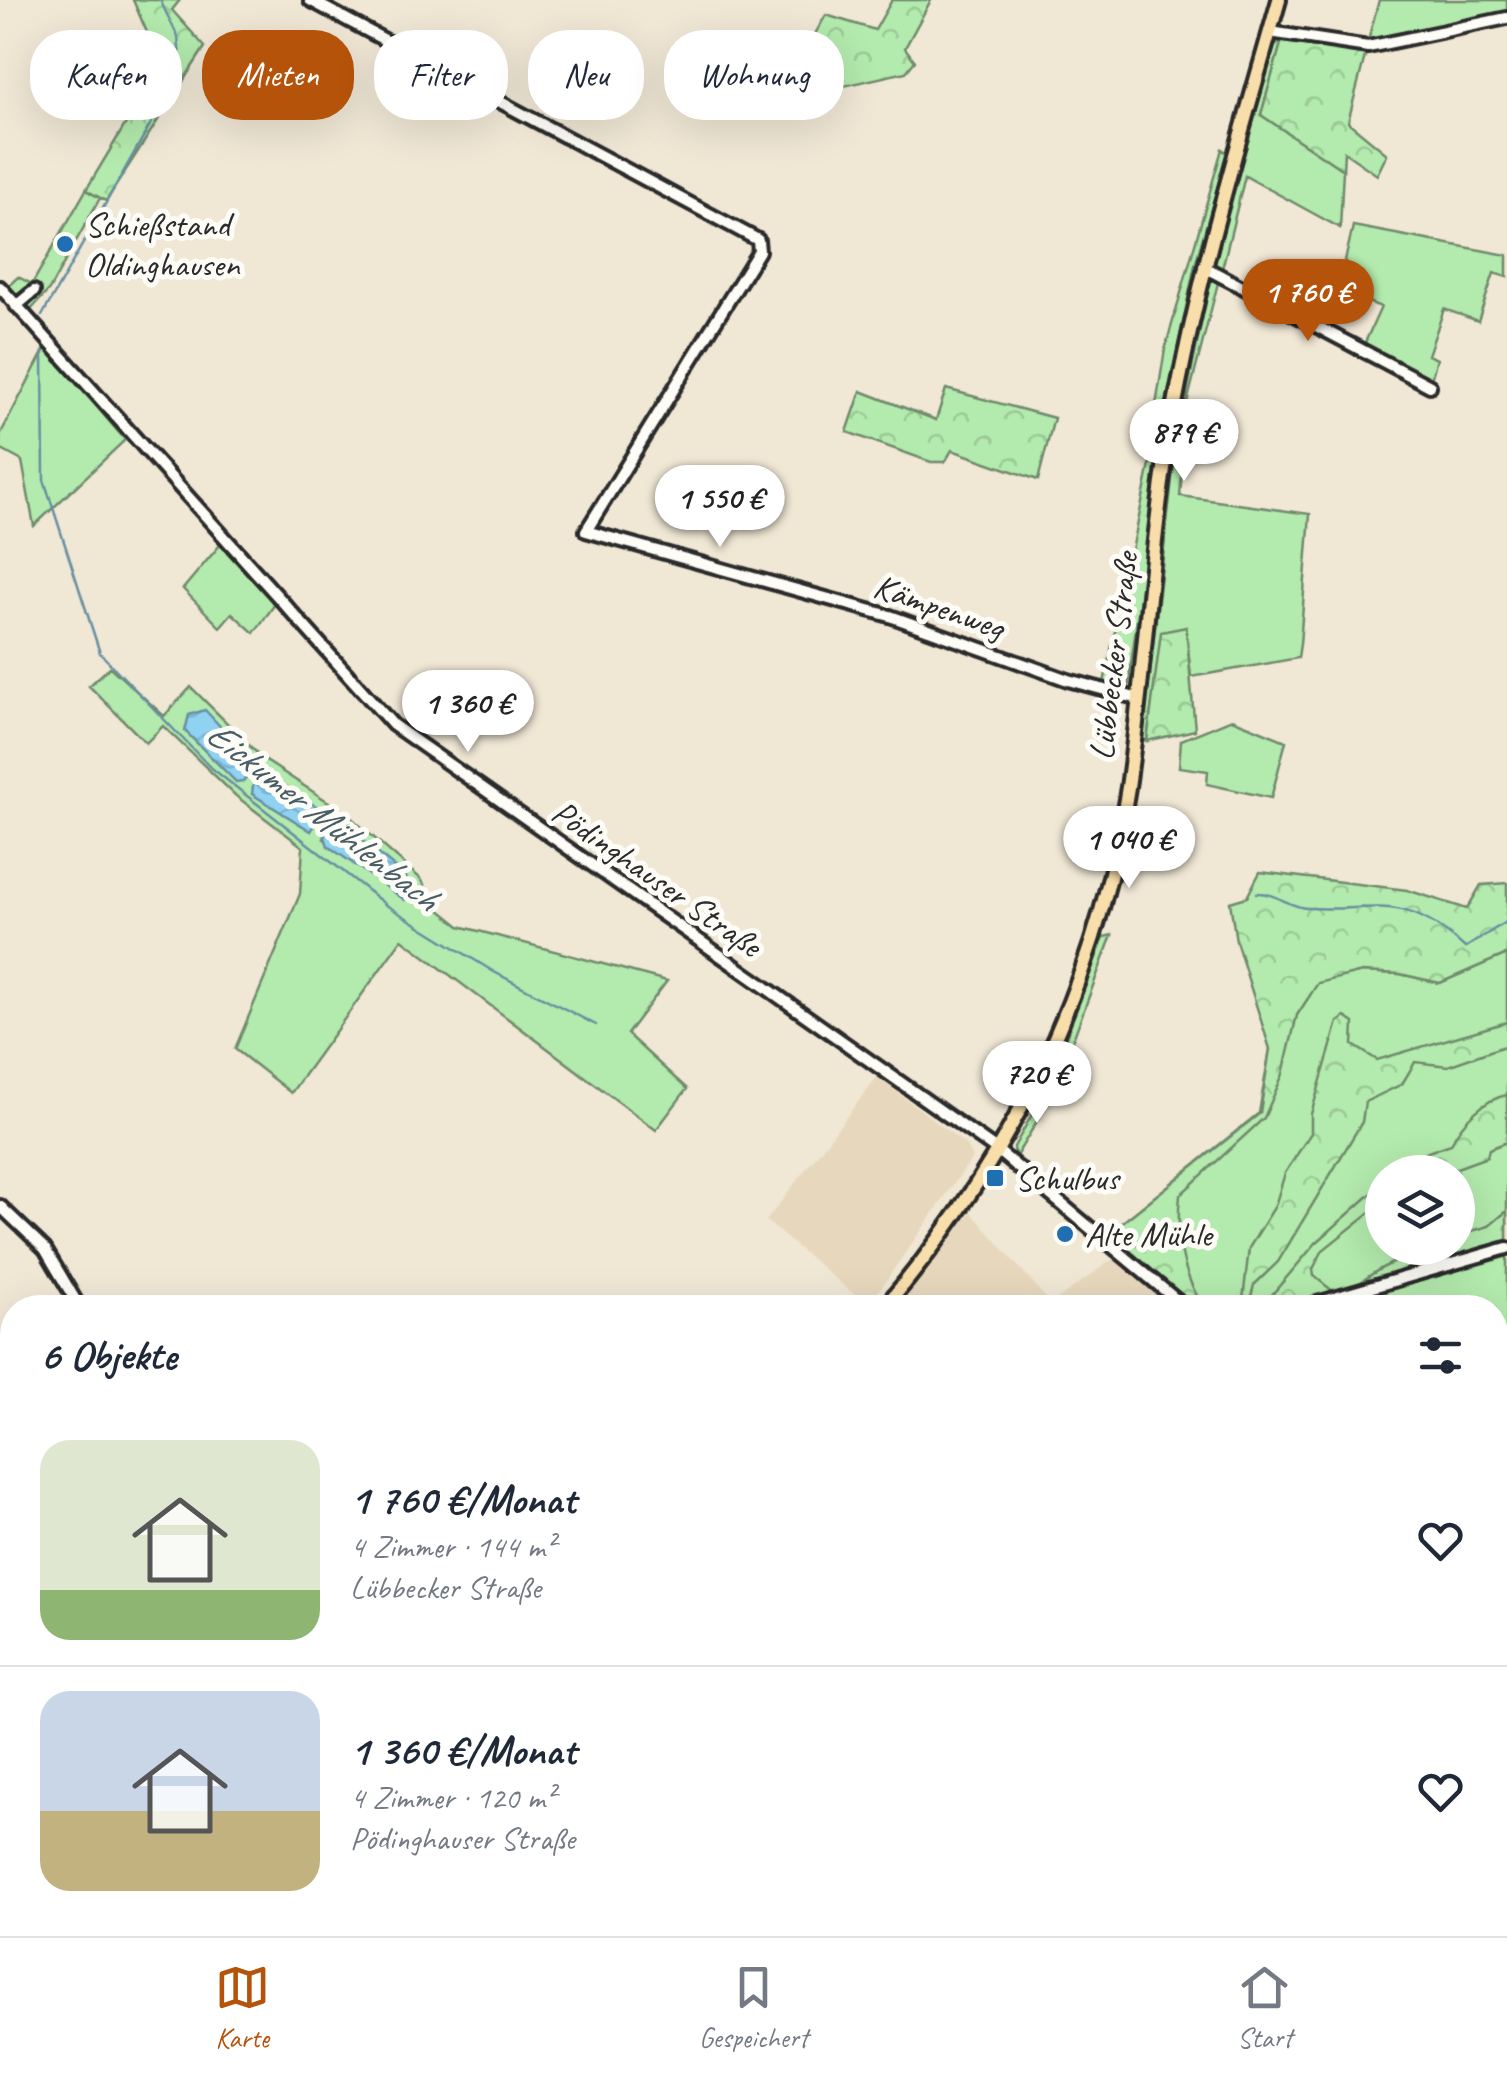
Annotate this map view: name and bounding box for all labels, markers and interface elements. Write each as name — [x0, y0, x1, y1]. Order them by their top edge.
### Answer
chip: Kaufen — [30, 30, 182, 120]
chip: Mieten — [202, 30, 354, 120]
chip: Filter — [374, 30, 508, 120]
chip: Neu — [528, 30, 644, 120]
chip: Wohnung — [664, 30, 844, 120]
place label: Schießstand Oldinghausen — [85, 202, 241, 287]
marker: Schießstand Oldinghausen — [54, 233, 76, 255]
pin: 1 760 € — [1216, 259, 1400, 344]
text: 1 760 € — [1264, 271, 1352, 312]
pin: 879 € — [1114, 399, 1254, 484]
text: 879 € — [1152, 411, 1216, 452]
pin: 1 550 € — [628, 465, 812, 550]
text: 1 550 € — [677, 477, 763, 518]
street label: Lübbecker Straße — [1078, 547, 1149, 762]
street label: Kämpenweg — [868, 563, 1012, 650]
pin: 1 360 € — [376, 670, 560, 755]
text: 1 360 € — [424, 682, 512, 723]
water label: Eickumer Mühlenbach — [197, 710, 451, 923]
street label: Pödinghauser Straße — [543, 789, 772, 969]
pin: 1 040 € — [1037, 806, 1221, 891]
text: 1 040 € — [1085, 818, 1173, 859]
pin: 720 € — [967, 1041, 1107, 1126]
text: 720 € — [1004, 1053, 1070, 1094]
map controls — [1365, 1155, 1475, 1265]
button: layers — [1365, 1155, 1475, 1265]
place label: Schulbus — [1015, 1156, 1122, 1201]
marker: Schulbus — [984, 1167, 1006, 1189]
place label: Alte Mühle — [1085, 1212, 1214, 1257]
marker: Alte Mühle — [1054, 1223, 1076, 1245]
icon: filters — [1413, 1328, 1468, 1383]
text: 6 Objekte — [40, 1329, 176, 1382]
text: 1 760 €/Monat — [350, 1473, 576, 1526]
icon: home — [120, 1480, 240, 1600]
icon: heart — [1413, 1513, 1468, 1568]
text: 4 Zimmer · 144 m² — [350, 1526, 555, 1567]
text: Lübbecker Straße — [350, 1567, 541, 1608]
text: 1 360 €/Monat — [350, 1724, 576, 1777]
icon: home — [120, 1731, 240, 1851]
icon: heart — [1413, 1764, 1468, 1819]
text: 4 Zimmer · 120 m² — [350, 1777, 555, 1818]
text: Pödinghauser Straße — [350, 1818, 575, 1859]
tab: Karte — [215, 1960, 270, 2055]
tab: Gespeichert — [699, 1960, 808, 2055]
tab: Start — [1237, 1960, 1292, 2055]

